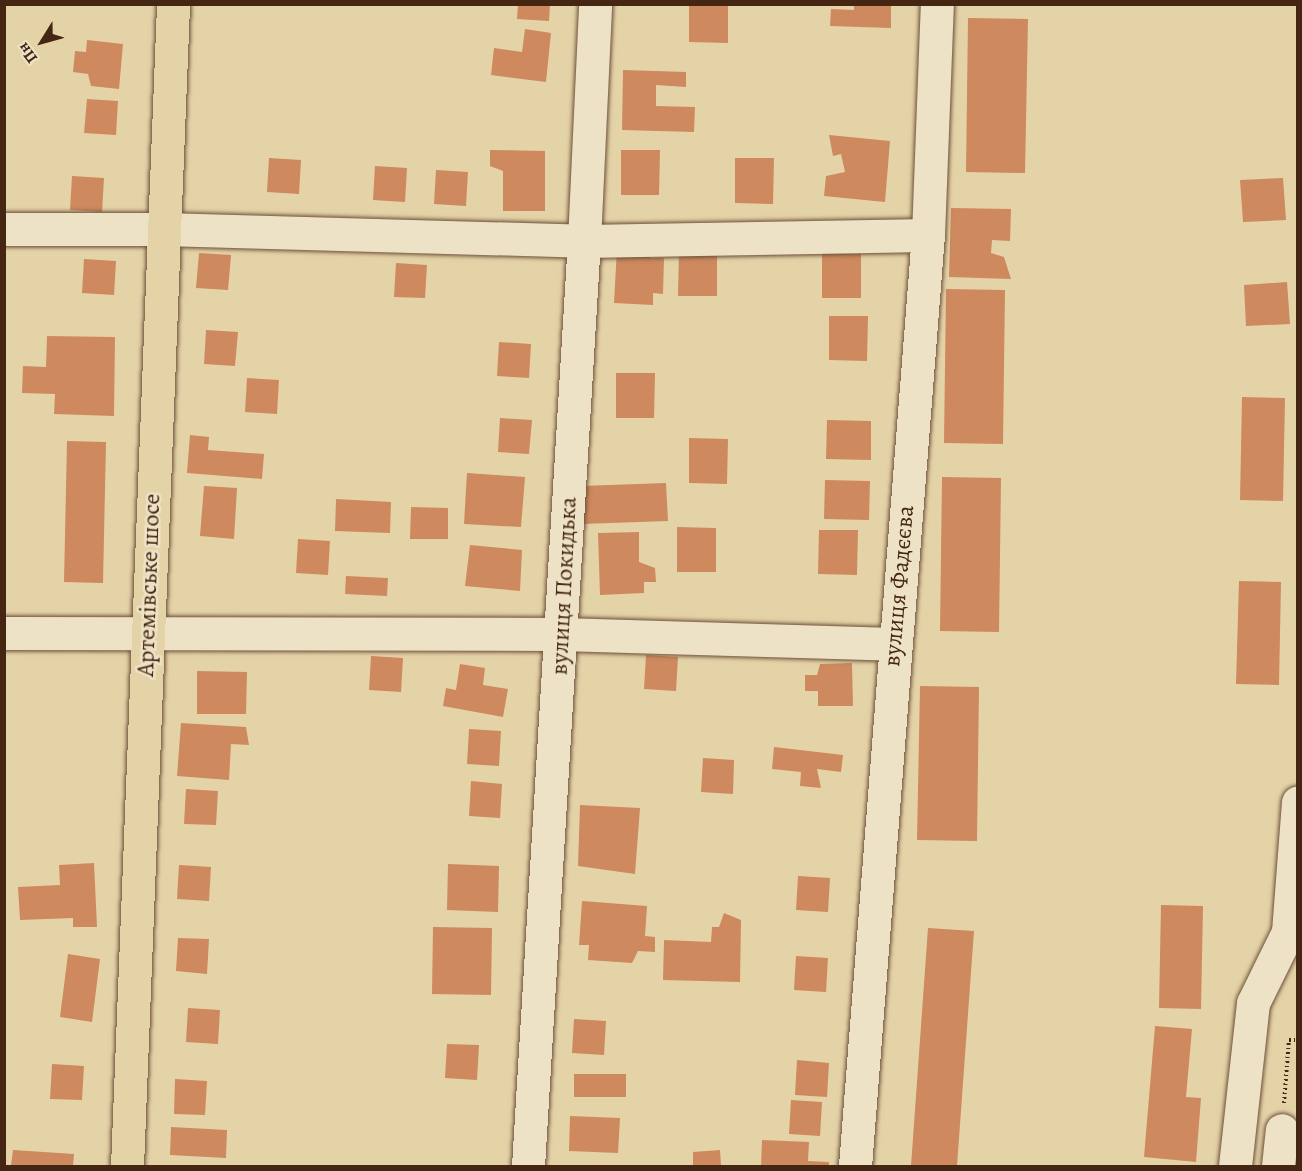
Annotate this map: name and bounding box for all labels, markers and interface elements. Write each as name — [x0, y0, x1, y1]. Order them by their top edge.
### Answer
north arrow — [12, 12, 72, 72]
text: Пн — [13, 38, 43, 68]
street label: Артемівське шосе — [131, 493, 167, 677]
street label: вулиця Покидька — [545, 496, 583, 676]
street label: вулиця Фадєєва — [878, 504, 920, 668]

